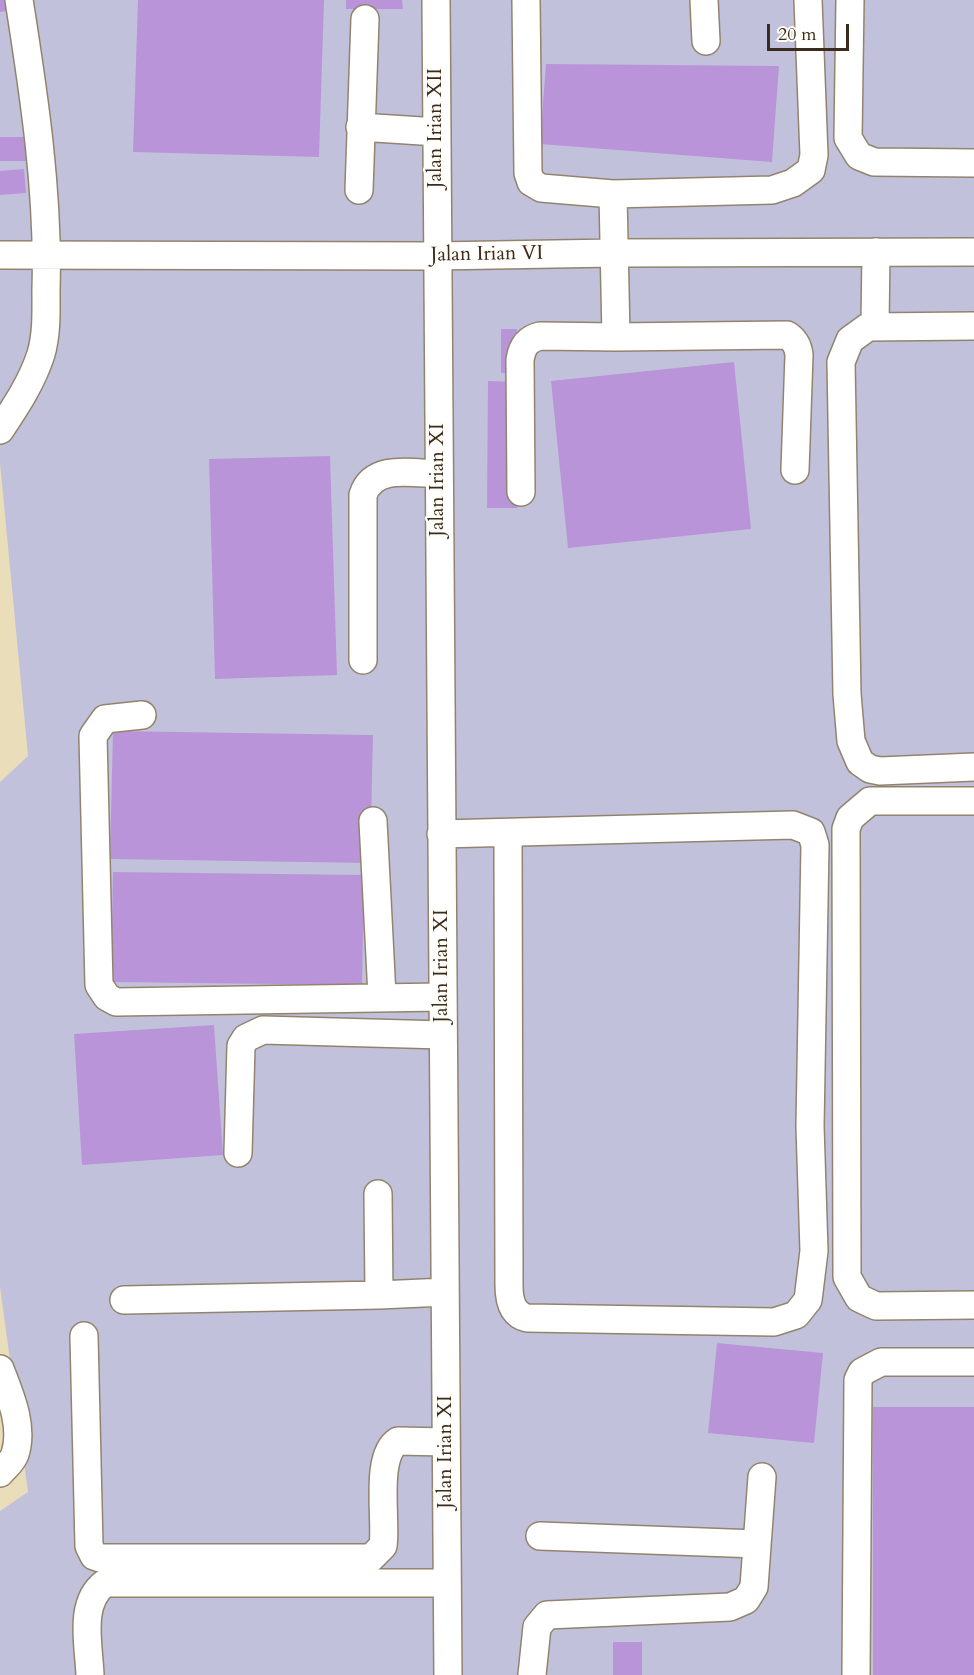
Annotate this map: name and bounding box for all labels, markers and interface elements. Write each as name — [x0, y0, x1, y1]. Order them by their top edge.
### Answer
scale bar — [770, 12, 852, 50]
text: 20 m — [778, 22, 817, 47]
street label: Jalan Irian XII — [424, 68, 448, 188]
street label: Jalan Irian VI — [431, 242, 543, 268]
street label: Jalan Irian XI — [426, 423, 450, 537]
street label: Jalan Irian XI — [430, 909, 454, 1023]
street label: Jalan Irian XI — [434, 1395, 458, 1509]

